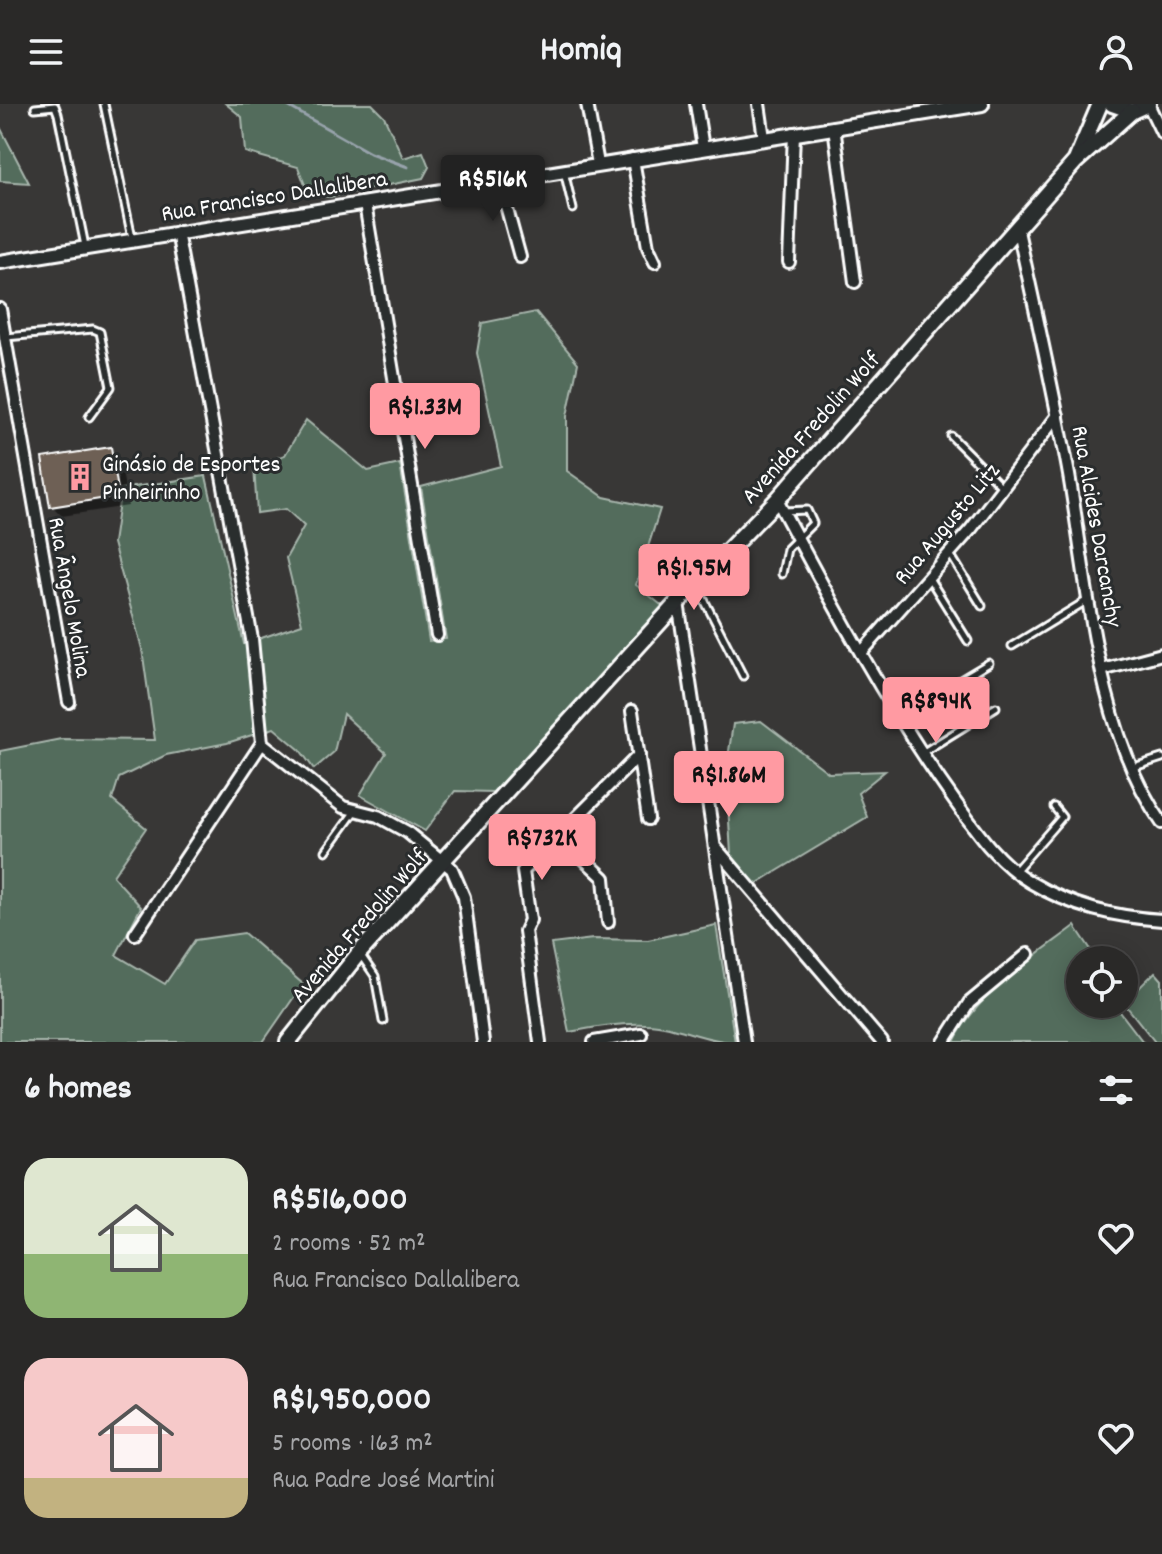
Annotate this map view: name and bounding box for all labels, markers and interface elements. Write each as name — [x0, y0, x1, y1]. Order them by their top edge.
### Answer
text: Homiq — [540, 26, 622, 78]
icon: menu — [24, 30, 68, 74]
icon: person — [1094, 30, 1138, 74]
pin: R$516K — [428, 155, 558, 223]
text: R$516K — [459, 162, 527, 199]
street label: Rua Francisco Dallalibera — [159, 163, 391, 233]
street label: Avenida Fredolin Wolf — [734, 345, 890, 513]
pin: R$1.33M — [351, 383, 499, 451]
text: R$1.33M — [388, 390, 462, 427]
street label: Rua Alcides Darcanchy — [1061, 423, 1130, 631]
place label: Ginásio de Esportes Pinheirinho — [102, 449, 281, 511]
street label: Rua Augusto Litz — [887, 456, 1010, 593]
building icon: Ginásio de Esportes Pinheirinho — [65, 462, 95, 492]
street label: Rua Ângelo Molina — [37, 515, 99, 681]
pin: R$1.95M — [620, 544, 768, 612]
text: R$1.95M — [656, 551, 732, 588]
pin: R$894K — [871, 677, 1001, 745]
text: R$894K — [901, 684, 971, 721]
pin: R$1.86M — [655, 751, 803, 819]
text: R$1.86M — [692, 758, 766, 795]
pin: R$732K — [477, 814, 607, 882]
text: R$732K — [507, 821, 577, 858]
street label: Avenida Fredolin Wolf — [284, 842, 437, 1012]
map controls — [1066, 946, 1138, 1018]
button: locate — [1066, 946, 1138, 1018]
text: 6 homes — [24, 1066, 132, 1115]
icon: filters — [1094, 1068, 1138, 1112]
text: R$516,000 — [272, 1177, 408, 1226]
icon: home — [88, 1190, 184, 1286]
icon: heart — [1094, 1216, 1138, 1260]
text: 2 rooms · 52 m² — [272, 1226, 425, 1263]
text: Rua Francisco Dallalibera — [272, 1263, 519, 1300]
text: R$1,950,000 — [272, 1377, 432, 1426]
icon: home — [88, 1390, 184, 1486]
icon: heart — [1094, 1416, 1138, 1460]
text: 5 rooms · 163 m² — [272, 1426, 433, 1463]
text: Rua Padre José Martini — [272, 1463, 495, 1500]

